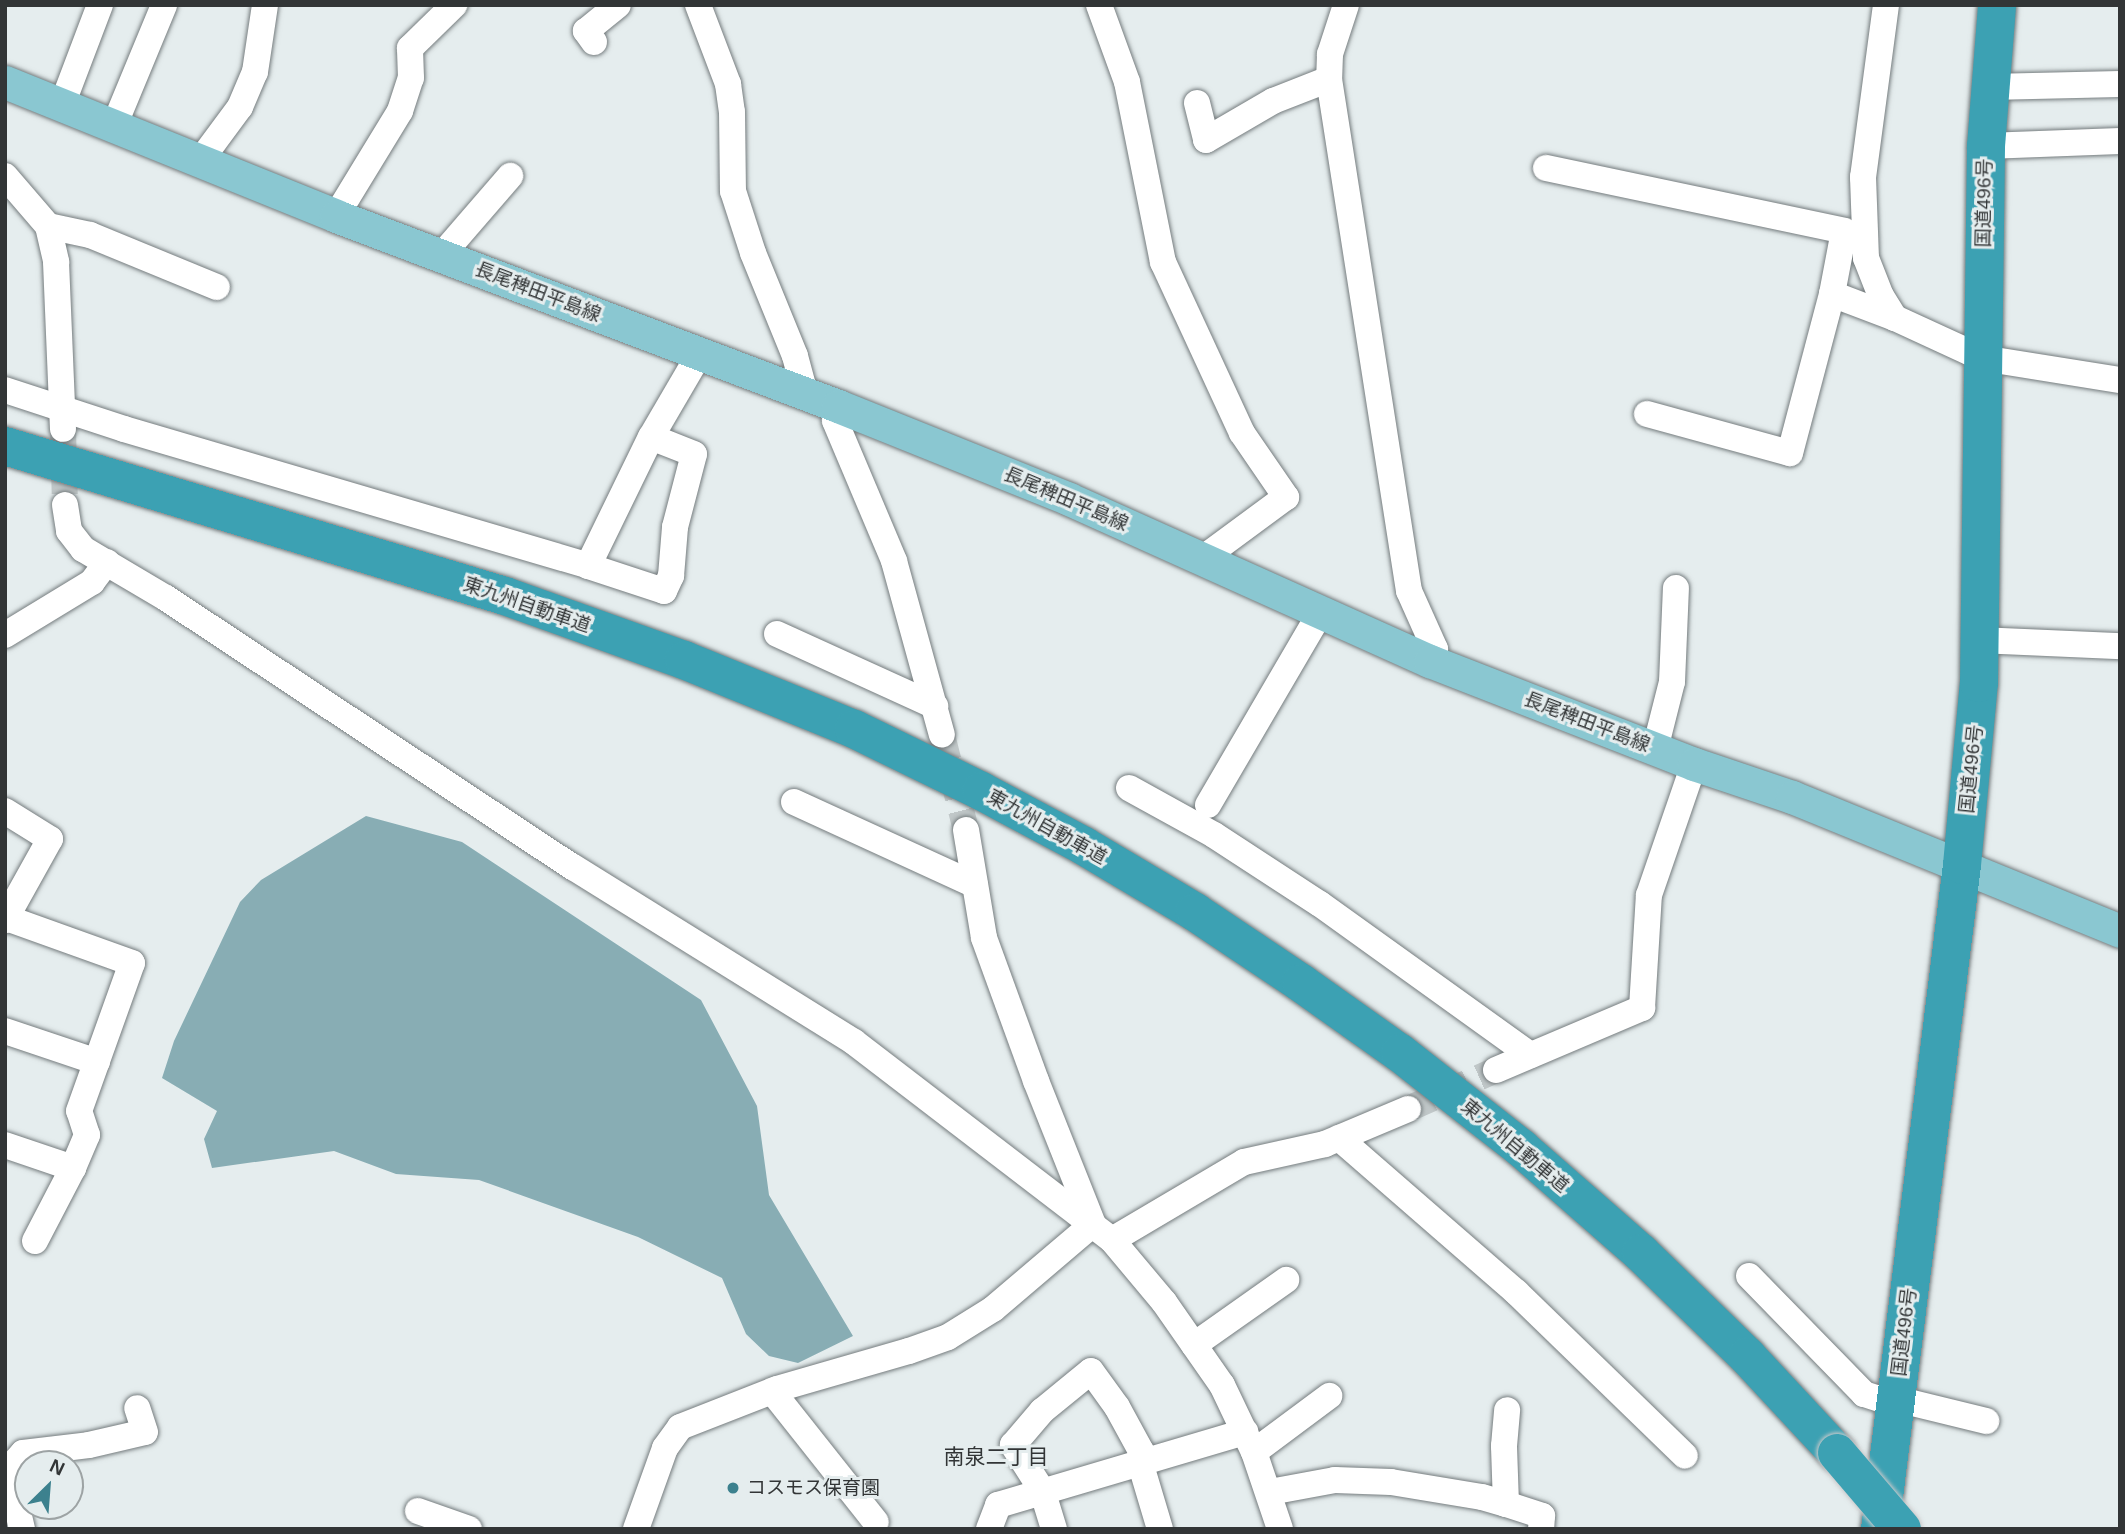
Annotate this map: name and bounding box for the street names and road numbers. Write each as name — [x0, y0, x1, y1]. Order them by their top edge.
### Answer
street label: 国道496号 — [1972, 158, 1996, 248]
street label: 長尾稗田平島線 — [472, 258, 604, 326]
street label: 長尾稗田平島線 — [1000, 463, 1132, 535]
street label: 東九州自動車道 — [460, 573, 594, 637]
street label: 長尾稗田平島線 — [1521, 688, 1653, 756]
street label: 国道496号 — [1955, 724, 1987, 814]
street label: 東九州自動車道 — [983, 785, 1111, 869]
street label: 東九州自動車道 — [1457, 1095, 1573, 1197]
street label: 国道496号 — [1887, 1287, 1921, 1377]

